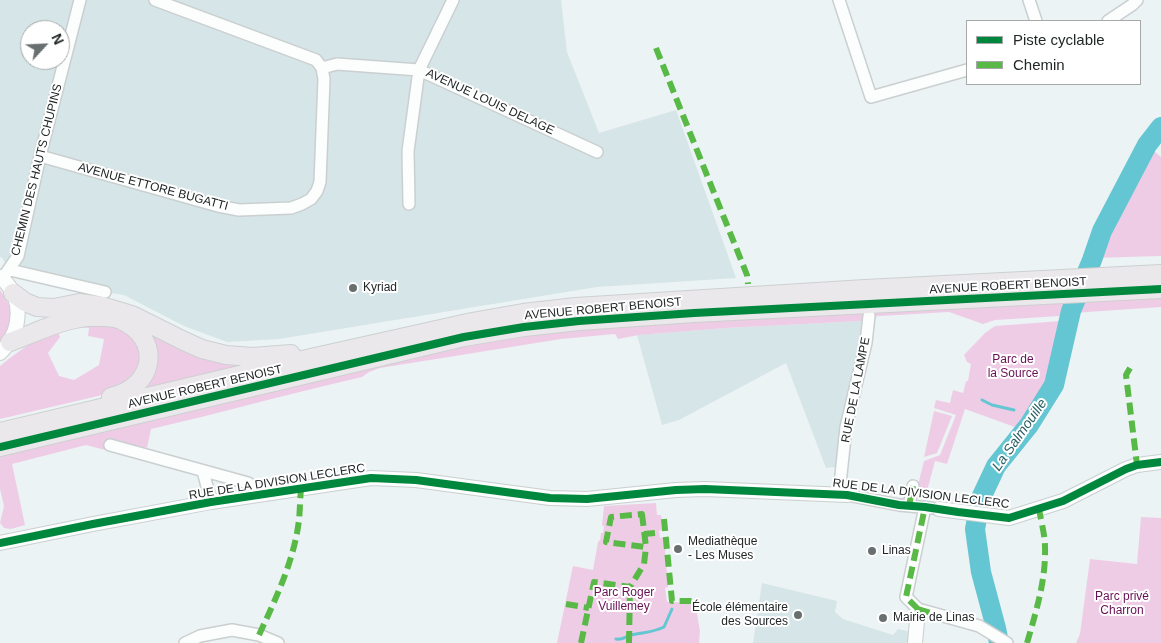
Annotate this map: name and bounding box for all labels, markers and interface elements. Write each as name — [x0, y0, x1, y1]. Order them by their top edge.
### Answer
north arrow — [20, 20, 70, 70]
legend — [966, 20, 1141, 85]
text: N — [48, 31, 67, 47]
text: Piste cyclable — [1013, 31, 1105, 48]
text: Chemin — [1013, 56, 1065, 73]
street label: AVENUE LOUIS DELAGE — [424, 66, 556, 138]
street label: CHEMIN DES HAUTS CHUPINS — [9, 83, 65, 257]
street label: AVENUE ETTORE BUGATTI — [76, 160, 230, 214]
street label: AVENUE ROBERT BENOIST — [929, 275, 1087, 297]
place label: Kyriad — [363, 281, 397, 295]
marker: Kyriad — [347, 282, 359, 294]
street label: AVENUE ROBERT BENOIST — [524, 295, 682, 323]
street label: RUE DE LA LAMPE — [839, 336, 873, 444]
park label: Parc de la Source — [988, 353, 1038, 381]
street label: AVENUE ROBERT BENOIST — [127, 362, 283, 412]
water label: La Salmouille — [989, 396, 1051, 474]
street label: RUE DE LA DIVISION LECLERC — [188, 461, 366, 503]
street label: RUE DE LA DIVISION LECLERC — [832, 476, 1010, 512]
place label: Mediathèque - Les Muses — [688, 535, 757, 563]
marker: Mediathèque - Les Muses — [672, 543, 684, 555]
place label: Linas — [882, 544, 911, 558]
marker: Linas — [866, 545, 878, 557]
park label: Parc Roger Vuillemey — [594, 586, 654, 614]
park label: Parc privé Charron — [1095, 590, 1149, 618]
place label: École élémentaire des Sources — [692, 601, 788, 629]
marker: École élémentaire des Sources — [792, 609, 804, 621]
place label: Mairie de Linas — [893, 611, 974, 625]
marker: Mairie de Linas — [877, 612, 889, 624]

